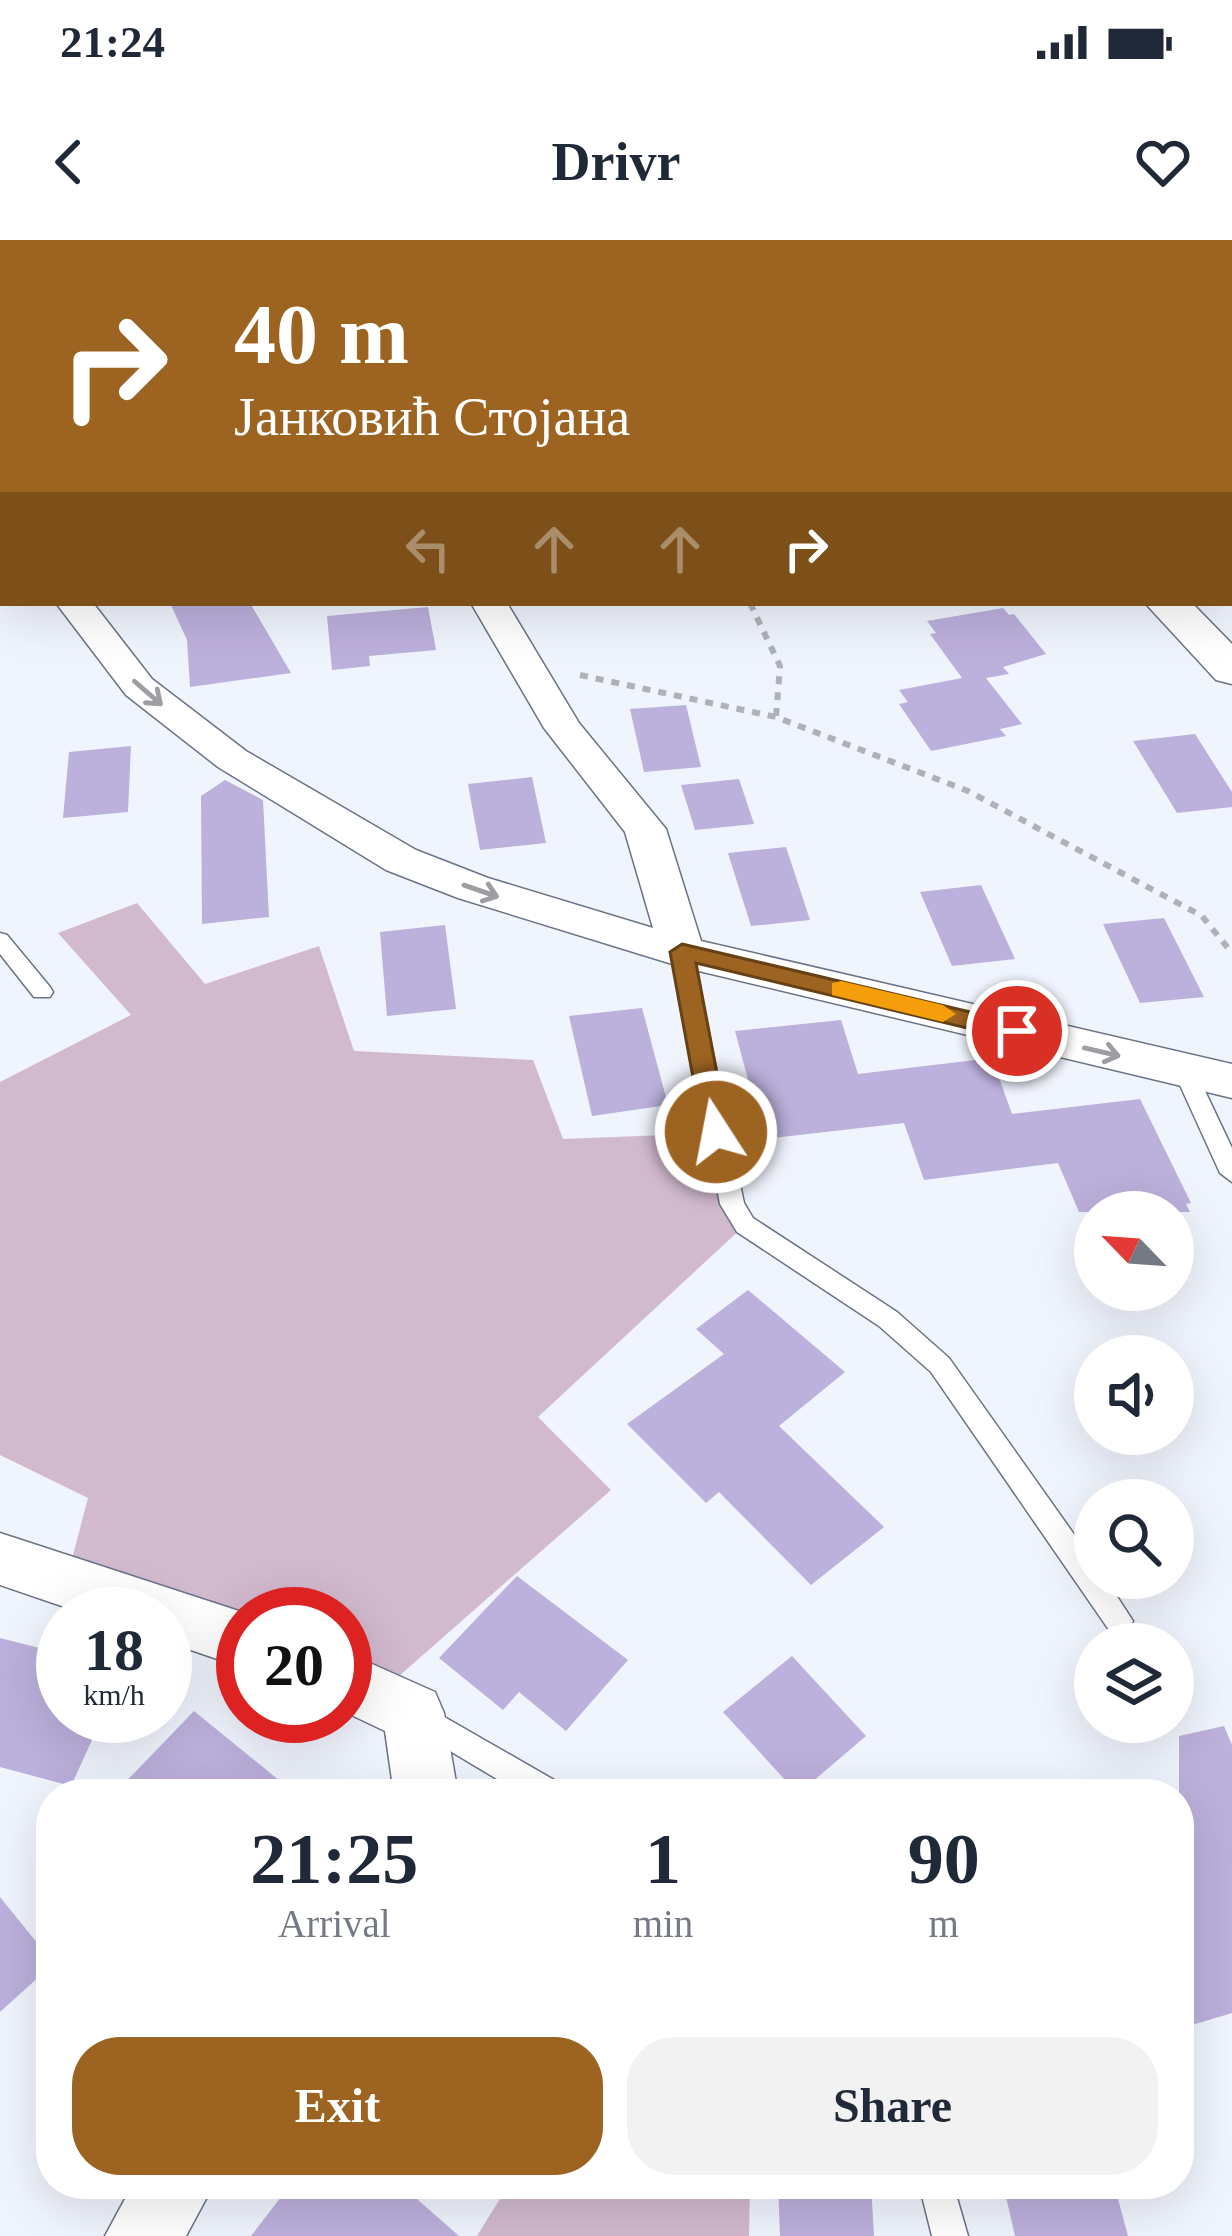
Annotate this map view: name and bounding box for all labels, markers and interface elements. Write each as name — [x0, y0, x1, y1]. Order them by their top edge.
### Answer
text: 21:24 — [60, 17, 165, 67]
icon: back — [36, 129, 102, 195]
icon: heart — [1130, 129, 1196, 195]
text: Drivr — [552, 132, 680, 192]
icon: right — [36, 288, 192, 444]
text: 40 m — [234, 288, 409, 381]
text: Јанковић Стојана — [234, 387, 630, 447]
icon: left — [395, 516, 461, 582]
icon: ahead — [521, 516, 587, 582]
icon: ahead — [647, 516, 713, 582]
icon: right — [773, 516, 839, 582]
one-way arrow — [132, 678, 163, 706]
one-way arrow — [461, 881, 499, 903]
pin — [966, 980, 1068, 1082]
icon: arrive — [984, 998, 1050, 1064]
one-way arrow — [1083, 1042, 1121, 1064]
position arrow — [653, 1069, 779, 1195]
north arrow — [1074, 1191, 1194, 1311]
map controls — [1074, 1191, 1194, 1743]
button: sound — [1074, 1335, 1194, 1455]
button: search — [1074, 1479, 1194, 1599]
speed limit sign: 20 — [216, 1587, 372, 1743]
text: 18 — [84, 1617, 144, 1683]
button: layers — [1074, 1623, 1194, 1743]
text: km/h — [83, 1678, 145, 1711]
text: 21:25 — [250, 1819, 418, 1899]
text: 1 — [645, 1819, 681, 1899]
text: 90 — [908, 1819, 980, 1899]
text: Arrival — [278, 1902, 391, 1945]
text: min — [633, 1902, 693, 1945]
text: m — [928, 1902, 959, 1945]
button: Exit — [72, 2037, 603, 2175]
button: Share — [627, 2037, 1158, 2175]

